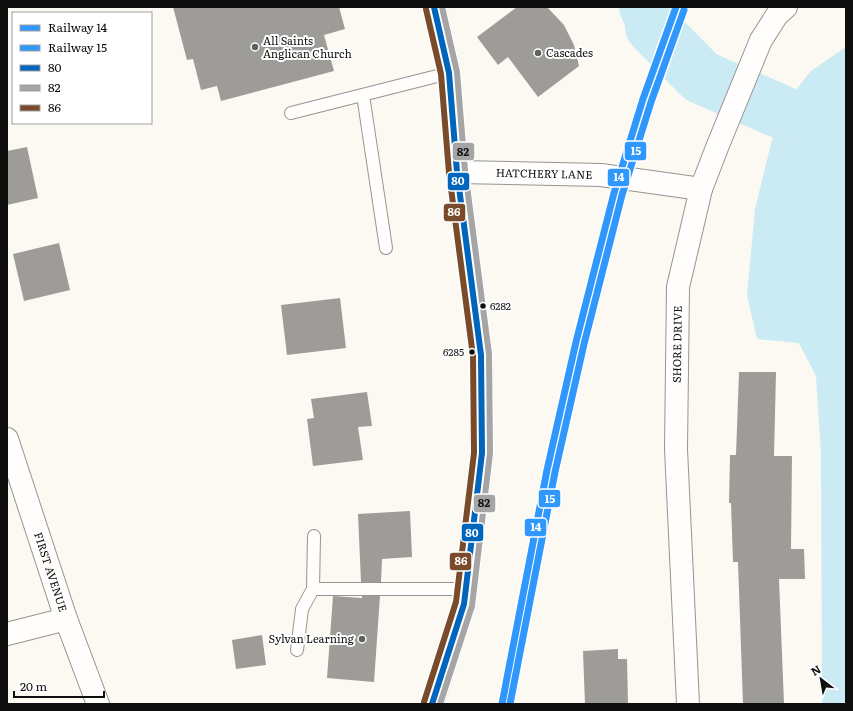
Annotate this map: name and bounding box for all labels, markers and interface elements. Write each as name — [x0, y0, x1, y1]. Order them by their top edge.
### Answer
legend — [12, 12, 152, 124]
text: Railway 14 — [48, 18, 108, 36]
place label: All Saints Anglican Church — [263, 32, 352, 61]
text: Railway 15 — [48, 38, 107, 56]
marker: All Saints Anglican Church — [250, 42, 260, 52]
place label: Cascades — [546, 44, 593, 60]
marker: Cascades — [533, 48, 543, 58]
text: 80 — [48, 58, 62, 76]
text: 82 — [48, 78, 61, 96]
text: 86 — [48, 98, 62, 116]
line badge: 15 — [624, 141, 647, 161]
line badge: 82 — [452, 142, 475, 161]
text: 15 — [631, 142, 641, 158]
text: 82 — [457, 143, 469, 159]
street label: HATCHERY LANE — [496, 164, 592, 182]
line badge: 14 — [607, 168, 630, 187]
text: 14 — [614, 168, 625, 184]
line badge: 80 — [447, 172, 470, 191]
text: 80 — [451, 172, 465, 188]
line badge: 86 — [443, 203, 466, 222]
text: 86 — [448, 203, 461, 219]
place label: 6282 — [490, 298, 511, 313]
marker: 6282 — [478, 301, 488, 311]
street label: SHORE DRIVE — [668, 305, 685, 383]
place label: 6285 — [443, 344, 464, 359]
marker: 6285 — [467, 347, 477, 357]
line badge: 15 — [538, 489, 561, 508]
text: 15 — [545, 490, 555, 506]
line badge: 82 — [473, 494, 496, 513]
text: 82 — [478, 494, 490, 510]
line badge: 14 — [524, 518, 547, 537]
text: 14 — [531, 518, 542, 534]
line badge: 80 — [461, 523, 484, 542]
text: 80 — [465, 524, 479, 540]
street label: FIRST AVENUE — [31, 530, 72, 614]
line badge: 86 — [449, 552, 472, 571]
text: 86 — [455, 552, 468, 568]
place label: Sylvan Learning — [269, 630, 355, 646]
marker: Sylvan Learning — [357, 634, 367, 644]
north arrow — [801, 659, 841, 699]
text: N — [807, 660, 823, 679]
scale bar — [14, 673, 104, 699]
text: 20 m — [20, 677, 47, 695]

